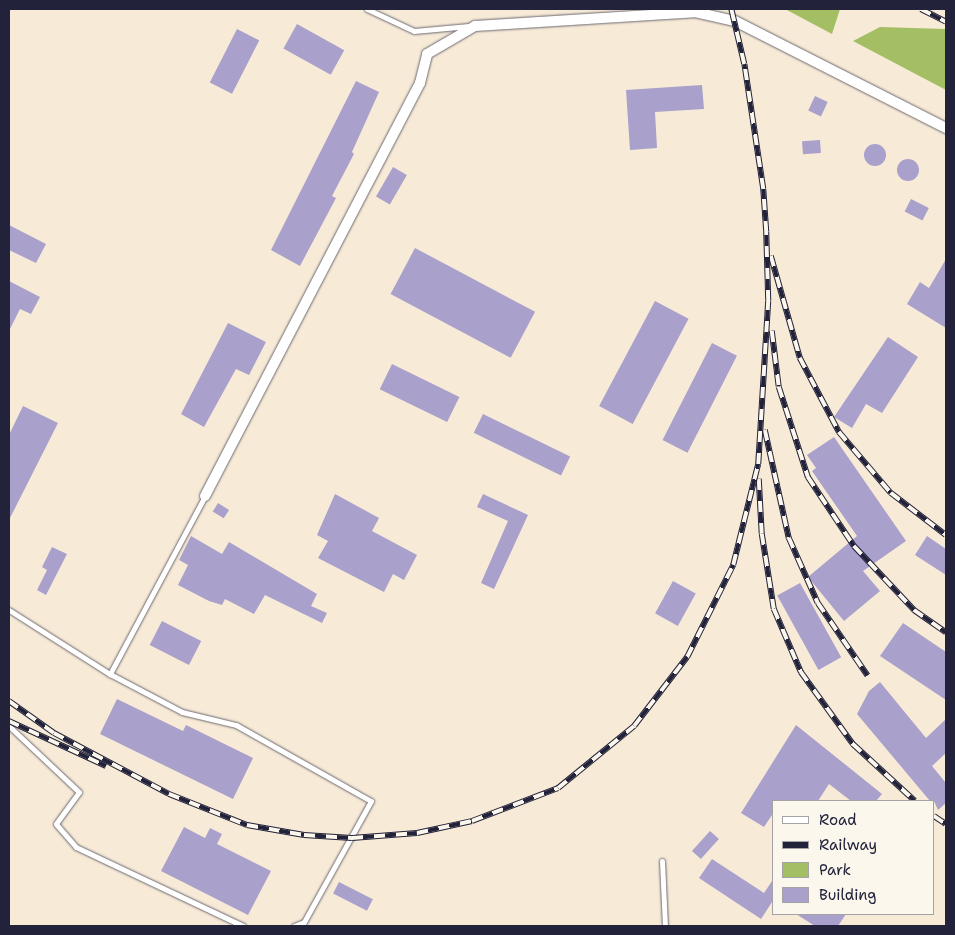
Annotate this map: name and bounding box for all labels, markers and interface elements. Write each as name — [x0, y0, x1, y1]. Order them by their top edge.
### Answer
legend — [772, 800, 935, 915]
text: Road — [819, 810, 857, 830]
text: Railway — [819, 835, 877, 855]
text: Park — [819, 860, 851, 880]
text: Building — [819, 885, 876, 905]

